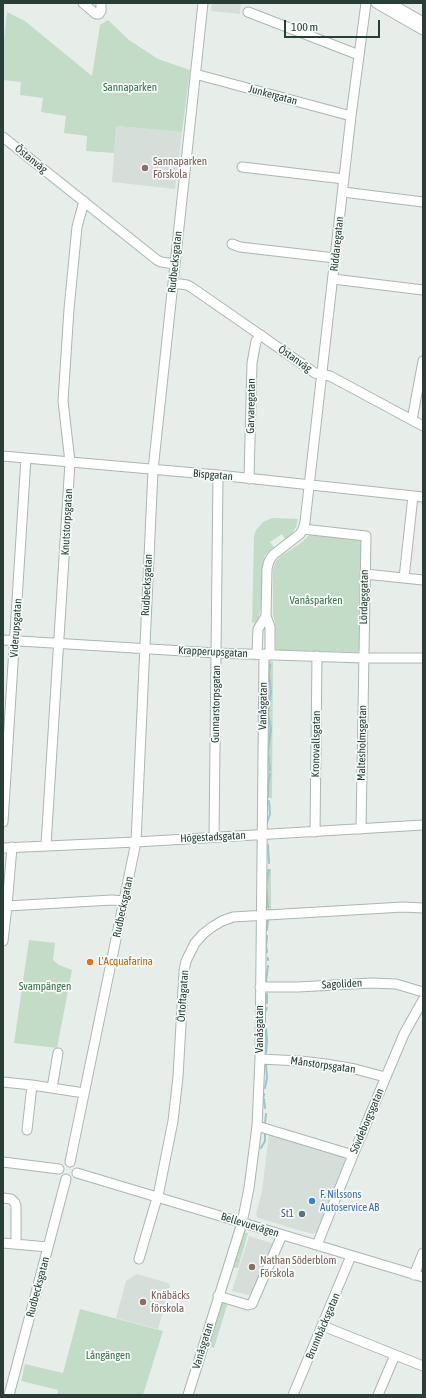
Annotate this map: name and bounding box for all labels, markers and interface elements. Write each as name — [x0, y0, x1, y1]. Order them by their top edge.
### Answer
scale bar — [286, 12, 382, 38]
text: 100 m — [291, 20, 318, 34]
park label: Sannaparken — [103, 81, 157, 95]
street label: Junkergatan — [247, 82, 299, 108]
street label: Östanväg — [12, 142, 50, 176]
place label: Sannaparken Förskola — [153, 155, 207, 181]
marker: Sannaparken Förskola — [140, 163, 150, 173]
street label: Riddaregatan — [328, 216, 346, 272]
street label: Rudbecksgatan — [165, 230, 185, 294]
street label: Östanväg — [276, 343, 314, 375]
street label: Garvaregatan — [244, 378, 258, 434]
street label: Bispgatan — [192, 467, 234, 483]
street label: Knutstorpsgatan — [59, 488, 75, 556]
street label: Rudbecksgatan — [139, 554, 155, 616]
street label: Lördagsgatan — [357, 569, 371, 625]
park label: Vanåsparken — [289, 594, 343, 608]
street label: Viderupsgatan — [7, 598, 25, 658]
street label: Krapperupsgatan — [178, 644, 248, 660]
street label: Gunnarstorpsgatan — [209, 665, 223, 743]
street label: Vanåsgatan — [256, 682, 270, 730]
street label: Maltesholmsgatan — [355, 705, 369, 781]
street label: Kronovallsgatan — [309, 711, 323, 777]
street label: Högestadsgatan — [180, 829, 246, 845]
street label: Rudbecksgatan — [110, 875, 136, 939]
place label: L'Acquafarina — [98, 955, 153, 969]
marker: L'Acquafarina — [85, 957, 95, 967]
street label: Örtoftagatan — [175, 969, 191, 1023]
street label: Sagoliden — [321, 976, 363, 992]
park label: Svampängen — [19, 980, 71, 994]
street label: Vanåsgatan — [253, 1005, 267, 1053]
street label: Månstorpsgatan — [290, 1054, 356, 1076]
street label: Sövdeborgsgatan — [347, 1086, 387, 1156]
place label: F. Nilssons Autoservice AB — [320, 1188, 379, 1214]
marker: F. Nilssons Autoservice AB — [307, 1196, 317, 1206]
place label: St1 — [281, 1207, 294, 1221]
marker: St1 — [297, 1209, 307, 1219]
street label: Bellevuevägen — [219, 1210, 281, 1240]
place label: Nathan Söderblom Förskola — [260, 1254, 336, 1280]
street label: Rudbecksgatan — [24, 1255, 52, 1319]
marker: Nathan Söderblom Förskola — [247, 1262, 257, 1272]
place label: Knäbäcks förskola — [151, 1289, 190, 1315]
street label: Brunnbäcksgatan — [303, 1291, 343, 1361]
marker: Knäbäcks förskola — [138, 1297, 148, 1307]
street label: Vanåsgatan — [190, 1321, 216, 1371]
park label: Långängen — [86, 1349, 130, 1363]

